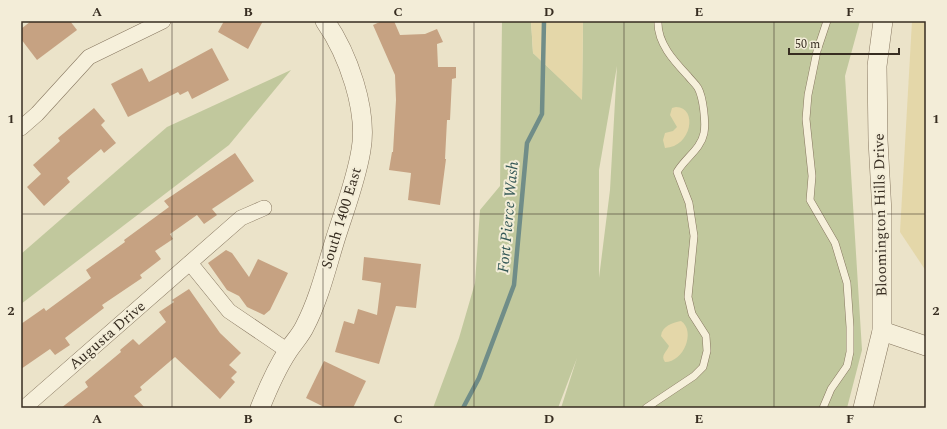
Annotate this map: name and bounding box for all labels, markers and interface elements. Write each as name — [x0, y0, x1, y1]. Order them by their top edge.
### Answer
text: A — [92, 2, 102, 22]
text: B — [243, 2, 253, 22]
text: C — [393, 2, 403, 22]
text: D — [544, 2, 554, 22]
text: E — [695, 2, 704, 22]
text: F — [846, 2, 854, 22]
scale bar — [789, 30, 899, 56]
text: 50 m — [795, 35, 820, 54]
text: 1 — [7, 109, 15, 129]
text: 1 — [932, 109, 940, 129]
street label: Bloomington Hills Drive — [868, 133, 893, 297]
water label: Fort Pierce Wash — [491, 160, 525, 274]
street label: South 1400 East — [315, 165, 368, 272]
street label: Augusta Drive — [64, 295, 151, 375]
text: 2 — [7, 301, 15, 321]
text: 2 — [932, 301, 940, 321]
text: A — [92, 409, 102, 429]
text: B — [243, 409, 253, 429]
text: C — [393, 409, 403, 429]
text: D — [544, 409, 554, 429]
text: E — [695, 409, 704, 429]
text: F — [846, 409, 854, 429]

